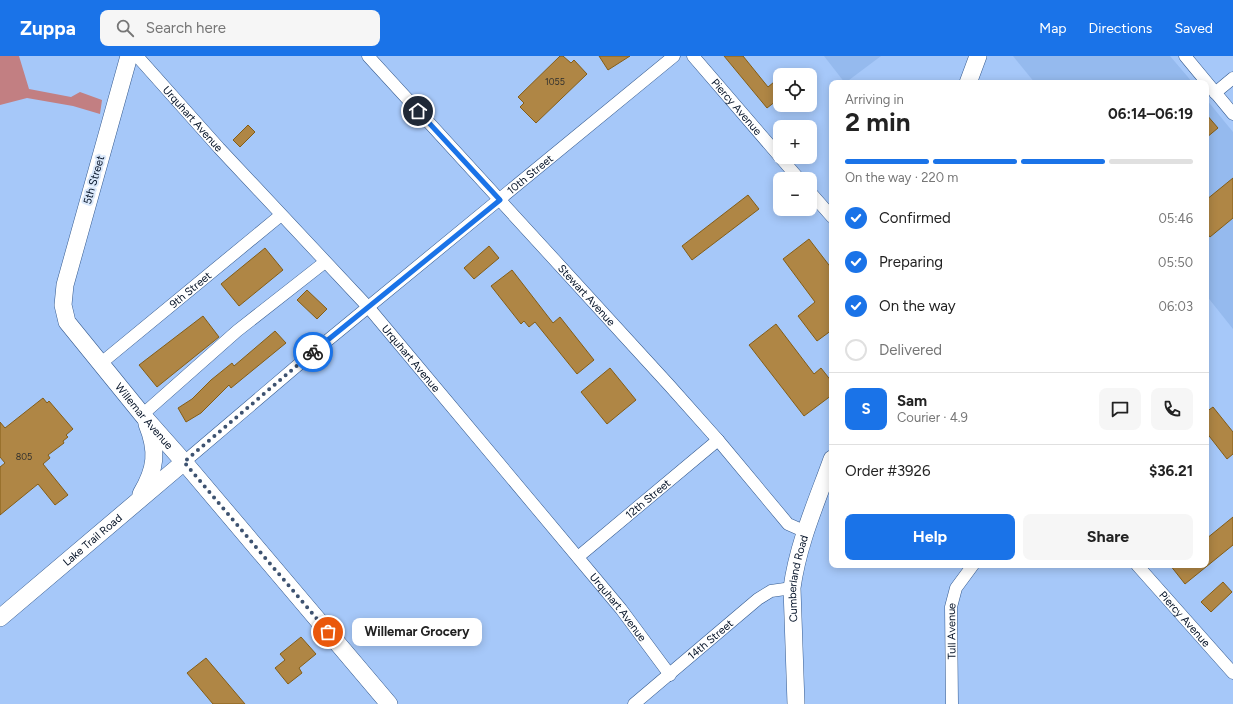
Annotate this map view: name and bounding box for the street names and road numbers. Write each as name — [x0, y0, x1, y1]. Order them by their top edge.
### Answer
street label: Piercy Avenue — [709, 76, 765, 138]
street label: Urquhart Avenue — [160, 83, 226, 154]
street label: 10th Street — [504, 152, 556, 197]
street label: 5th Street — [81, 154, 107, 206]
street label: Stewart Avenue — [555, 262, 618, 328]
street label: 9th Street — [167, 269, 214, 311]
street label: Urquhart Avenue — [379, 322, 443, 394]
street label: Willemar Avenue — [113, 380, 176, 452]
street label: 12th Street — [623, 476, 673, 521]
street label: Lake Trail Road — [60, 511, 124, 568]
street label: Cumberland Road — [785, 533, 811, 622]
street label: Urquhart Avenue — [587, 570, 649, 644]
street label: Piercy Avenue — [1157, 588, 1213, 649]
street label: Tull Avenue — [944, 601, 958, 659]
street label: 14th Street — [685, 617, 736, 662]

